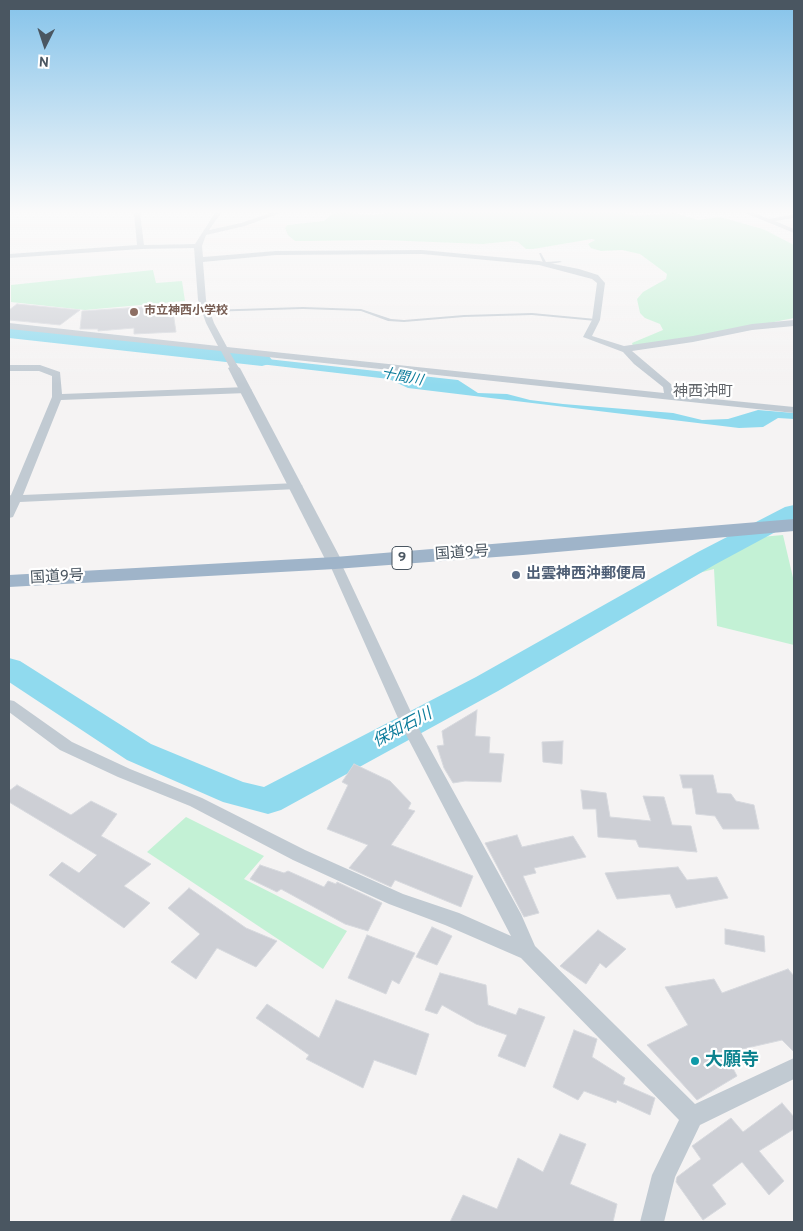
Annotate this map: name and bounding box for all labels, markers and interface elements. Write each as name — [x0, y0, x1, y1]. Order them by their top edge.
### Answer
north arrow — [20, 20, 70, 70]
text: N — [38, 52, 50, 69]
place label: 市立神西小学校 — [144, 305, 228, 319]
marker: 市立神西小学校 — [128, 306, 140, 318]
water label: 十間川 — [380, 366, 424, 390]
district label: 神西沖町 — [673, 384, 733, 402]
street label: 国道9号 — [434, 543, 490, 565]
road number: 9 — [392, 546, 412, 570]
place label: 出雲神西沖郵便局 — [526, 566, 646, 584]
street label: 国道9号 — [30, 568, 84, 588]
marker: 出雲神西沖郵便局 — [510, 569, 522, 581]
water label: 保知石川 — [370, 706, 436, 752]
place label: 大願寺 — [705, 1050, 759, 1072]
marker: 大願寺 — [689, 1055, 701, 1067]

